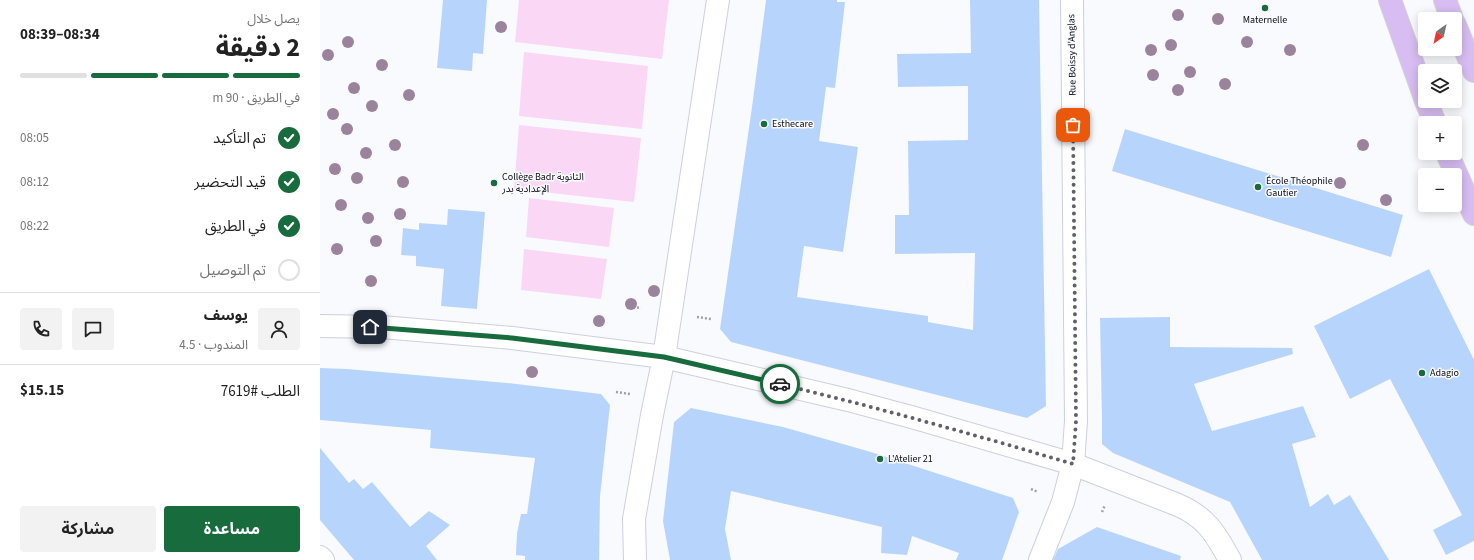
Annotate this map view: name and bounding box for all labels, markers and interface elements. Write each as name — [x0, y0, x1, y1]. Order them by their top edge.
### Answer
marker: Maternelle — [1260, 3, 1270, 13]
text: يصل خلال — [247, 10, 300, 28]
north arrow — [1418, 12, 1462, 56]
map controls — [1418, 12, 1462, 212]
place label: Maternelle — [1243, 13, 1287, 27]
street label: Rue Boissy d’Anglas — [1064, 14, 1080, 96]
text: 08:34–08:39 — [20, 24, 100, 45]
text: 2 دقيقة — [216, 29, 300, 66]
button: layers — [1418, 64, 1462, 108]
text: في الطريق · 90 m — [212, 89, 300, 107]
pin — [1056, 108, 1090, 142]
icon: bag — [1062, 114, 1084, 136]
button: + — [1418, 116, 1462, 160]
place label: Esthecare — [772, 117, 813, 131]
marker: Esthecare — [759, 119, 769, 129]
icon: check — [278, 127, 300, 149]
text: تم التأكيد — [213, 128, 266, 149]
text: 08:05 — [20, 129, 49, 147]
button: − — [1418, 168, 1462, 212]
place label: Collège Badr الثانوية الإعدادية بدر — [501, 170, 584, 196]
icon: check — [278, 171, 300, 193]
text: قيد التحضير — [194, 172, 266, 193]
text: 08:12 — [20, 173, 49, 191]
place label: École Théophile Gautier — [1266, 174, 1333, 200]
marker: Collège Badr الثانوية الإعدادية بدر — [489, 178, 499, 188]
marker: École Théophile Gautier — [1253, 182, 1263, 192]
icon: check — [278, 215, 300, 237]
text: في الطريق — [205, 216, 266, 237]
text: 08:22 — [20, 217, 49, 235]
text: تم التوصيل — [200, 260, 266, 281]
text: يوسف — [204, 305, 248, 326]
button: phone — [20, 308, 62, 350]
button: chat — [72, 308, 114, 350]
button: person — [258, 308, 300, 350]
pin — [353, 310, 387, 344]
icon: home — [359, 316, 381, 338]
text: المندوب · 4.5 — [179, 336, 248, 354]
courier — [760, 364, 800, 404]
place label: Adagio — [1430, 366, 1459, 380]
marker: Adagio — [1417, 368, 1427, 378]
icon: car — [769, 373, 791, 395]
text: $15.15 — [20, 380, 64, 401]
text: الطلب #7619 — [221, 381, 300, 402]
place label: L'Atelier 21 — [888, 452, 933, 466]
marker: L'Atelier 21 — [875, 454, 885, 464]
button: مشاركة — [20, 506, 156, 552]
button: مساعدة — [164, 506, 300, 552]

